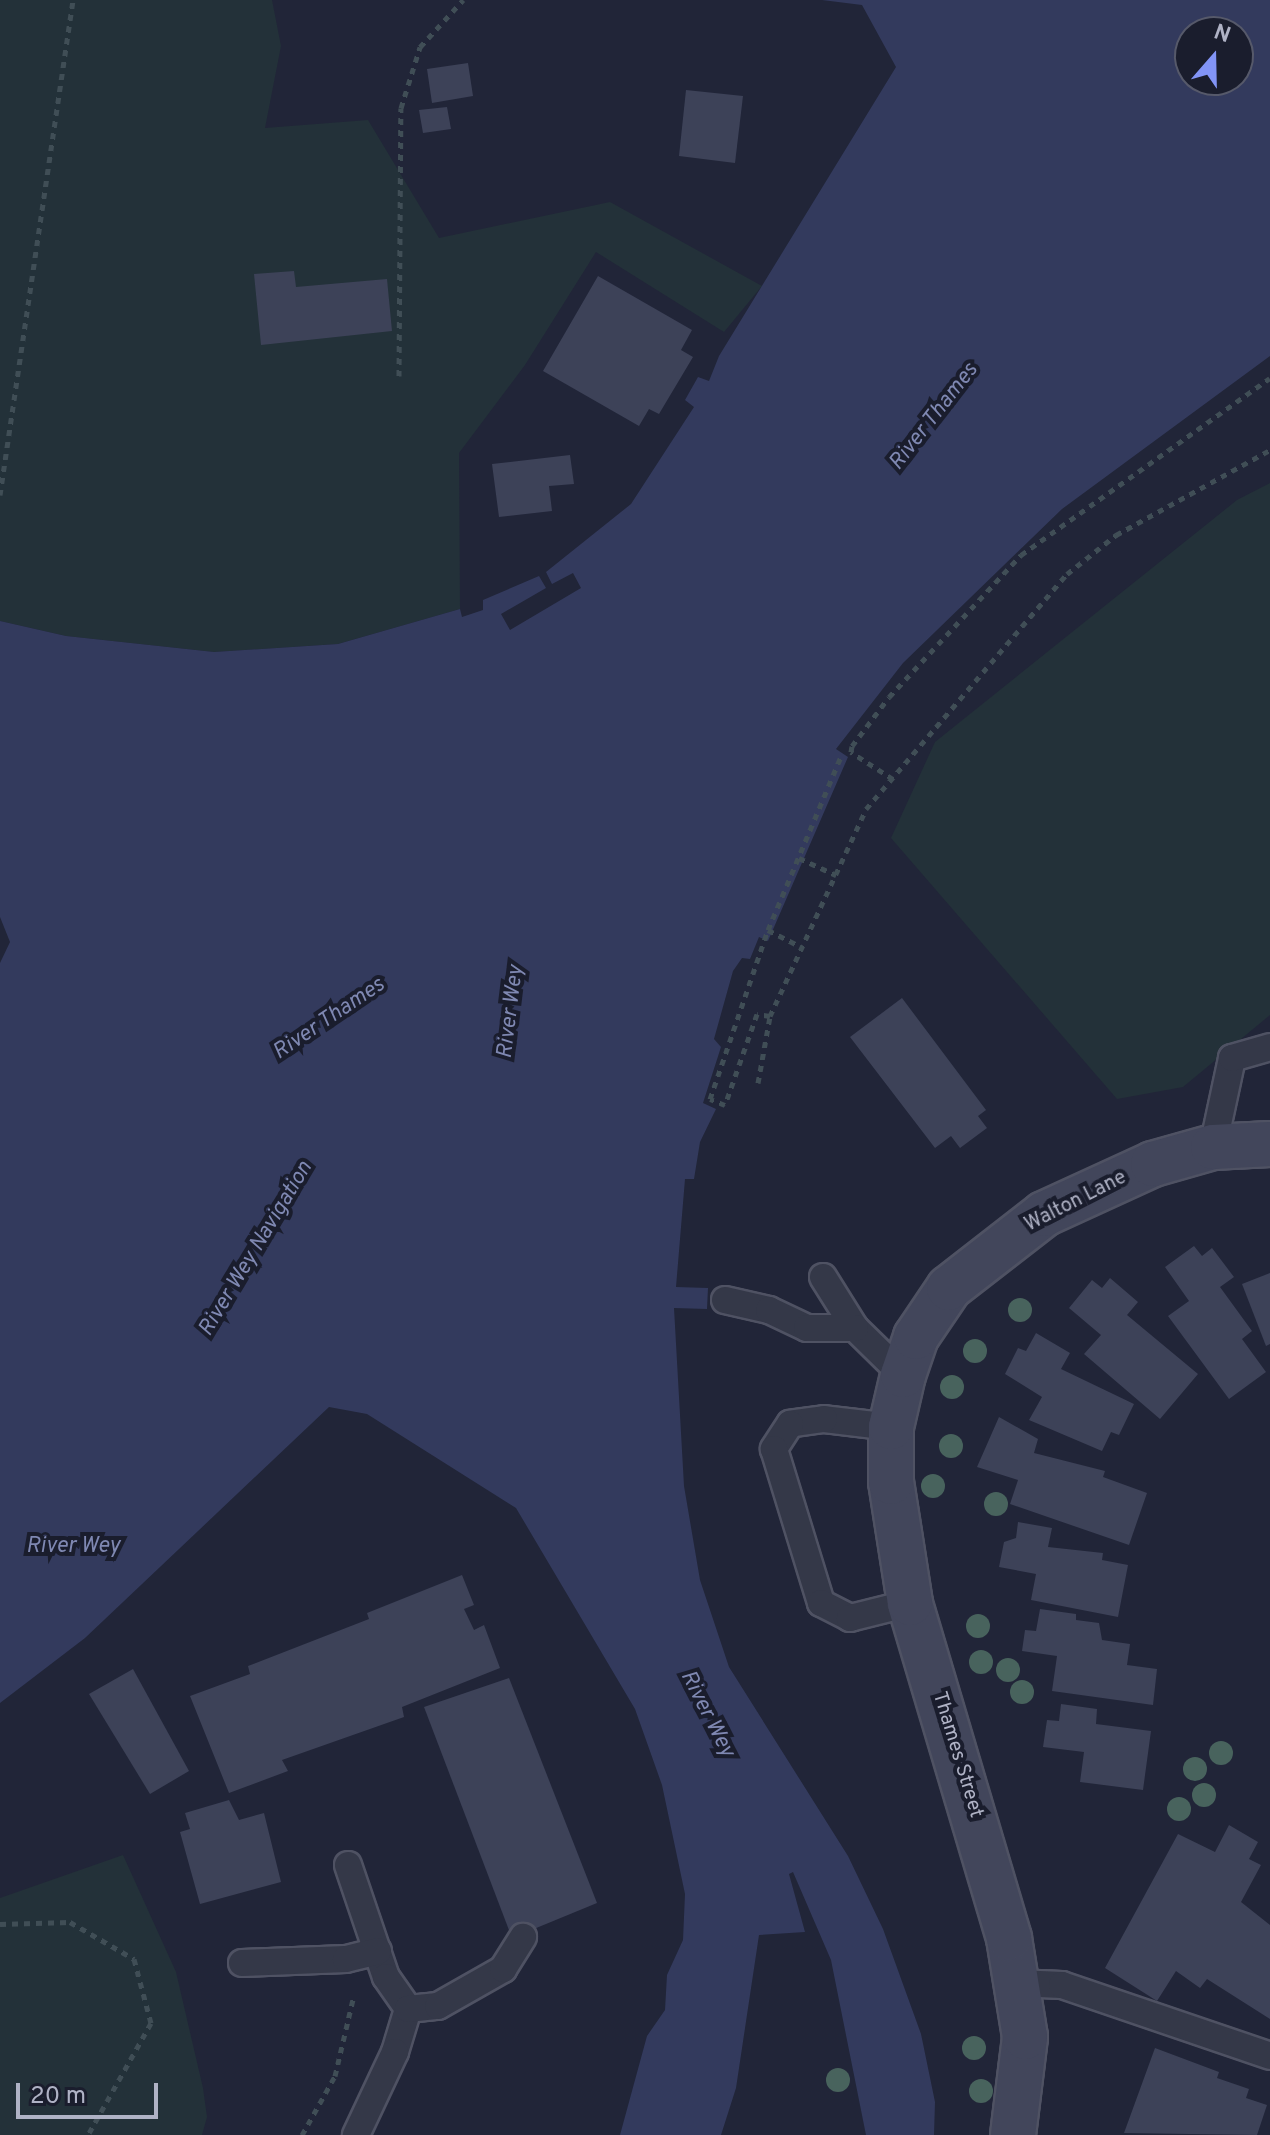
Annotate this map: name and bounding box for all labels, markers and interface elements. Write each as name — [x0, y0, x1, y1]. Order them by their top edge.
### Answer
north arrow — [1174, 16, 1254, 96]
text: N — [1210, 19, 1234, 50]
water label: River Thames — [884, 358, 984, 476]
water label: River Wey — [492, 964, 530, 1060]
water label: River Thames — [268, 972, 390, 1066]
water label: River Wey Navigation — [193, 1156, 319, 1342]
street label: Walton Lane — [1021, 1166, 1131, 1238]
water label: River Wey — [26, 1534, 120, 1560]
water label: River Wey — [674, 1666, 740, 1762]
street label: Thames Street — [926, 1689, 988, 1821]
scale bar — [20, 2067, 162, 2117]
text: 20 m — [30, 2082, 86, 2112]

